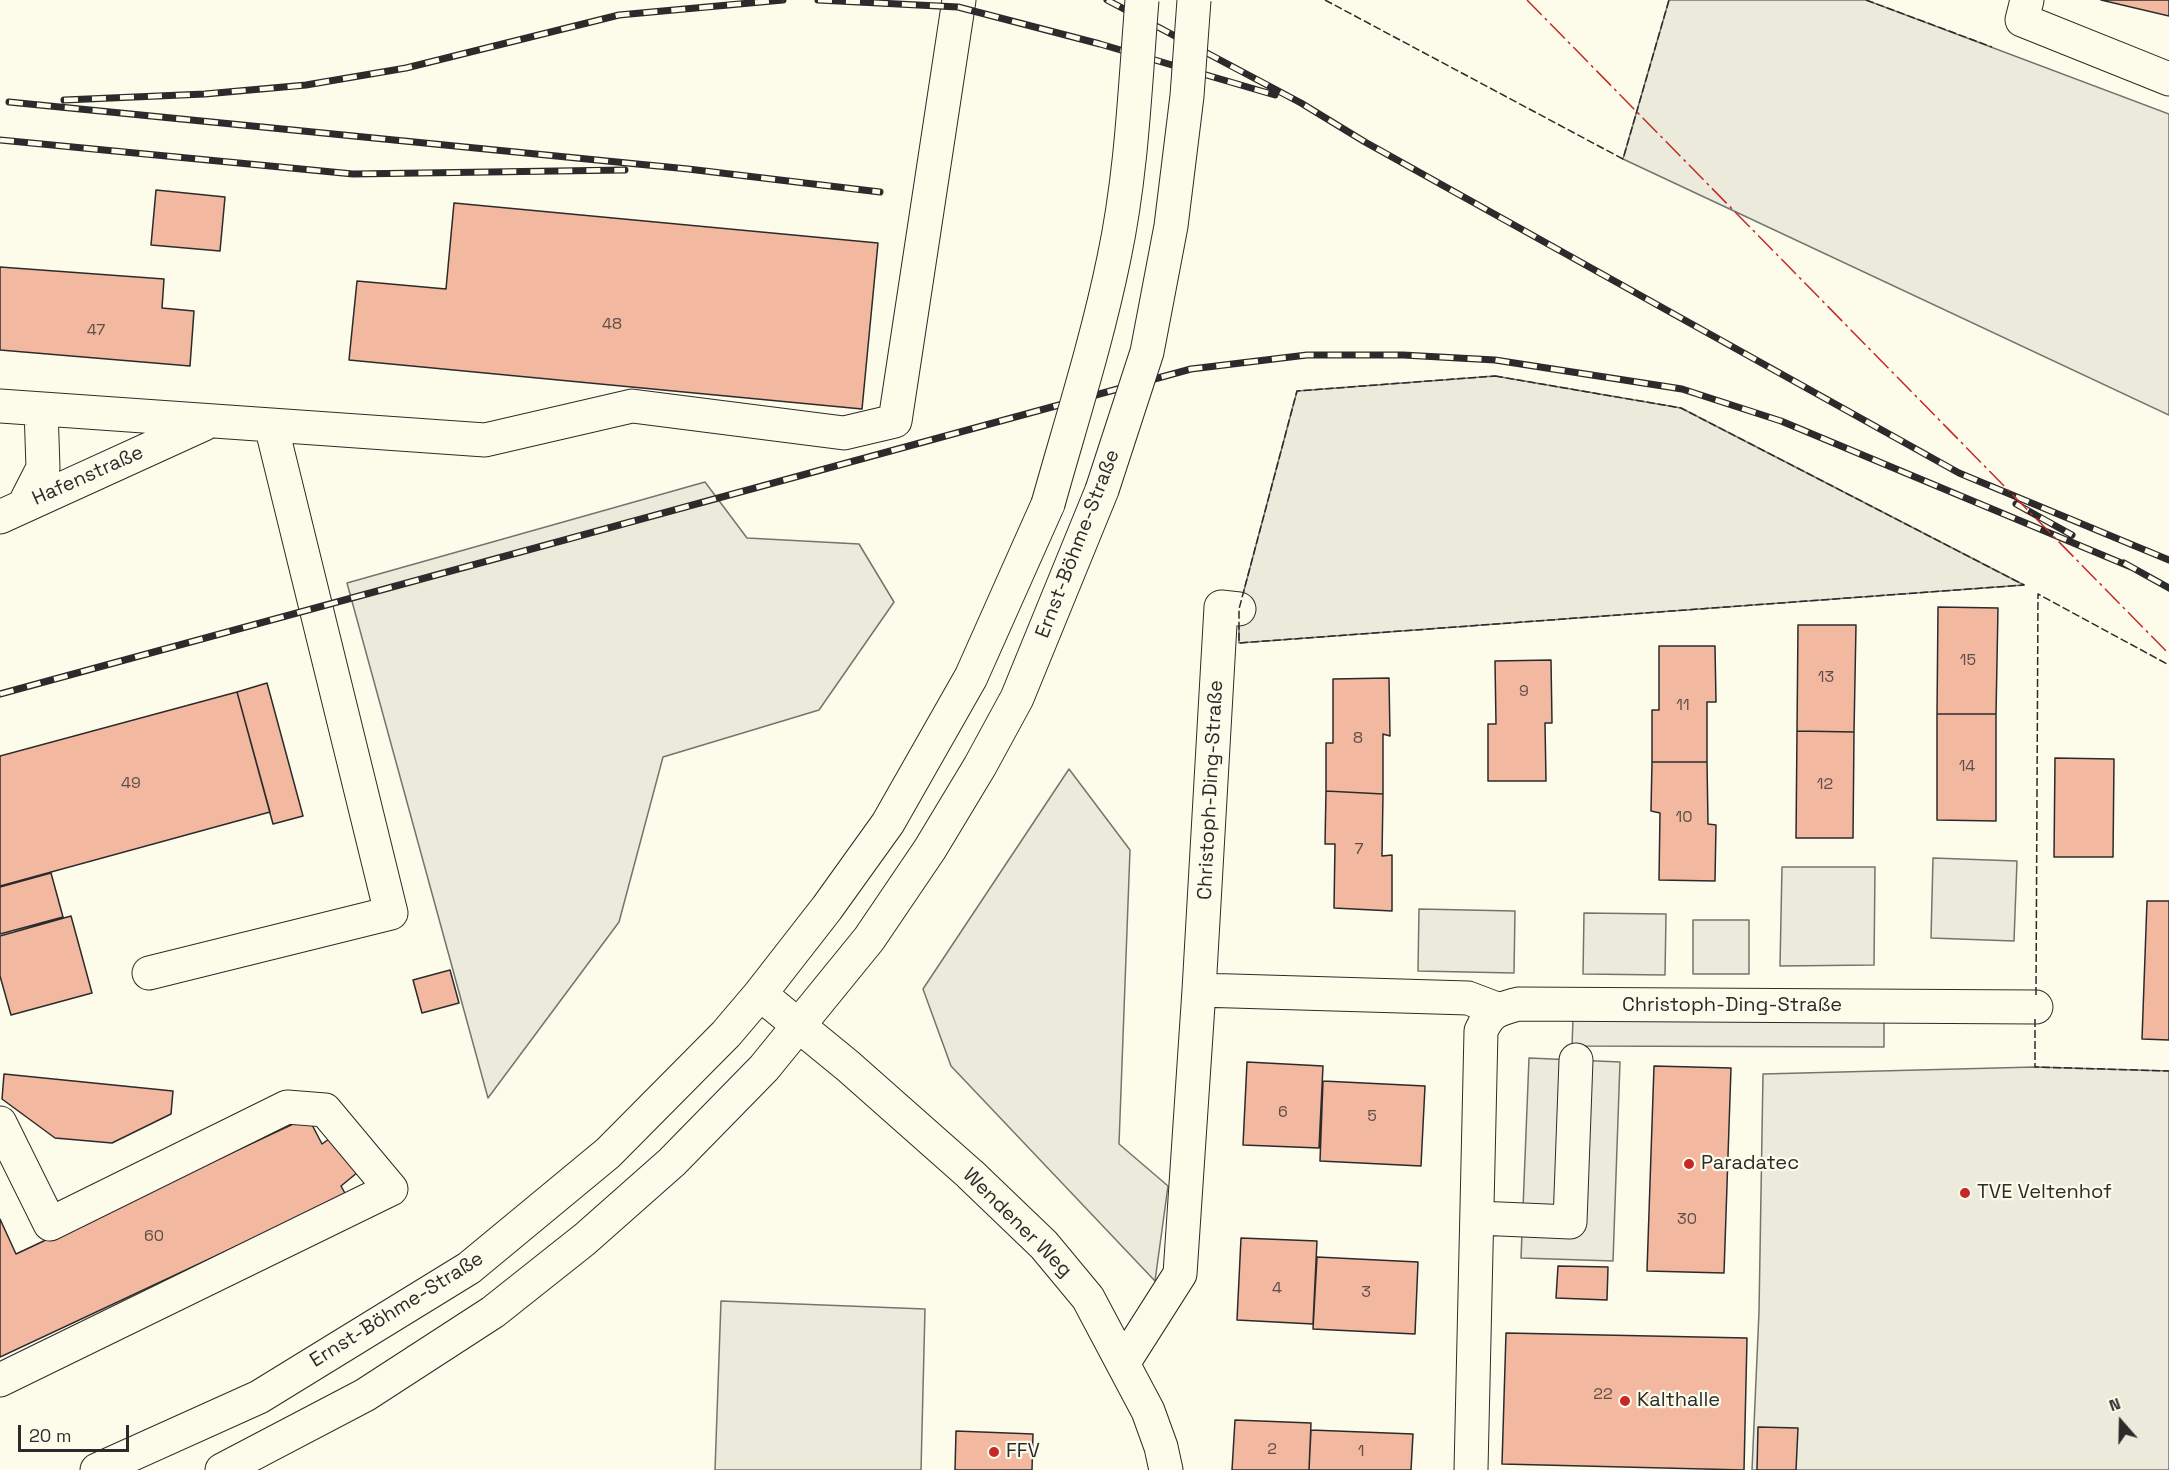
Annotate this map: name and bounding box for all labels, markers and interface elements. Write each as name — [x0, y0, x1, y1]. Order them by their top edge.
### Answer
house number: 48 — [602, 315, 622, 335]
house number: 47 — [87, 321, 105, 341]
street label: Hafenstraße — [29, 441, 147, 511]
street label: Ernst-Böhme-Straße — [1031, 446, 1125, 642]
house number: 15 — [1960, 651, 1976, 671]
house number: 13 — [1818, 668, 1834, 688]
street label: Christoph-Ding-Straße — [1193, 679, 1229, 901]
house number: 9 — [1519, 682, 1529, 702]
house number: 11 — [1676, 696, 1690, 716]
house number: 8 — [1353, 729, 1363, 749]
house number: 14 — [1959, 757, 1975, 777]
house number: 49 — [121, 774, 141, 794]
house number: 12 — [1817, 775, 1833, 795]
house number: 10 — [1676, 808, 1692, 828]
house number: 7 — [1354, 840, 1364, 860]
street label: Christoph-Ding-Straße — [1622, 994, 1842, 1018]
house number: 6 — [1278, 1103, 1288, 1123]
house number: 5 — [1367, 1107, 1377, 1127]
place label: Paradatec — [1701, 1152, 1799, 1176]
marker: Paradatec — [1682, 1157, 1696, 1171]
street label: Wendener Weg — [957, 1163, 1077, 1283]
place label: TVE Veltenhof — [1977, 1181, 2112, 1205]
marker: TVE Veltenhof — [1958, 1186, 1972, 1200]
house number: 30 — [1677, 1210, 1697, 1230]
house number: 60 — [144, 1227, 164, 1247]
street label: Ernst-Böhme-Straße — [306, 1247, 488, 1373]
house number: 4 — [1272, 1279, 1282, 1299]
house number: 3 — [1361, 1283, 1371, 1303]
house number: 22 — [1593, 1385, 1613, 1405]
place label: Kalthalle — [1637, 1389, 1720, 1413]
north arrow — [2091, 1392, 2151, 1452]
text: N — [2106, 1393, 2123, 1416]
marker: Kalthalle — [1618, 1394, 1632, 1408]
scale bar — [21, 1413, 132, 1451]
text: 20 m — [29, 1424, 72, 1447]
place label: FFV — [1006, 1440, 1040, 1464]
house number: 2 — [1267, 1440, 1277, 1460]
house number: 1 — [1358, 1442, 1364, 1462]
marker: FFV — [987, 1445, 1001, 1459]

